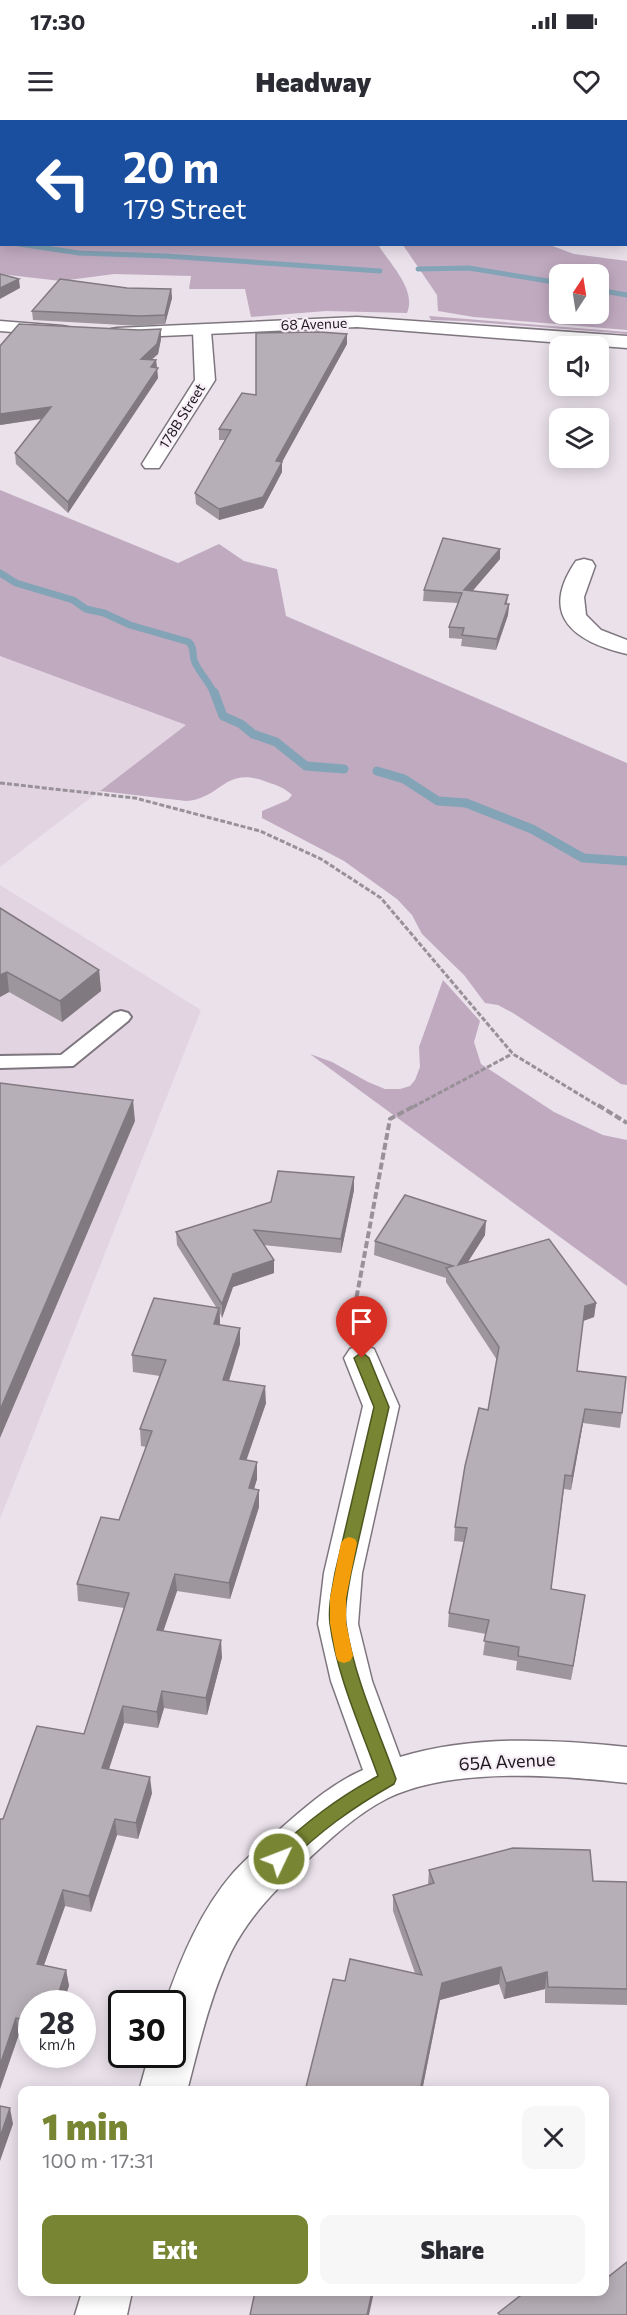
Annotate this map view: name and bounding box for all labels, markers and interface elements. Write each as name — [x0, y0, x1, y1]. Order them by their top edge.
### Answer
text: 17:30 — [30, 8, 85, 35]
icon: menu — [24, 65, 57, 98]
text: Headway — [255, 65, 372, 98]
icon: heart — [570, 65, 603, 98]
text: 20 m — [123, 140, 219, 192]
icon: left — [24, 144, 102, 222]
text: 179 Street — [123, 192, 247, 225]
north arrow — [549, 264, 609, 324]
map controls — [549, 264, 609, 468]
street label: 68 Avenue — [281, 314, 347, 333]
button: sound — [549, 336, 609, 396]
street label: 178B Street — [155, 380, 208, 451]
button: layers — [549, 408, 609, 468]
pin — [336, 1296, 387, 1358]
icon: arrive — [345, 1305, 378, 1338]
street label: 65A Avenue — [458, 1747, 556, 1775]
position arrow — [247, 1827, 311, 1891]
speed limit sign: 30 — [108, 1990, 186, 2068]
text: 28 — [39, 2003, 75, 2040]
text: km/h — [39, 2035, 75, 2053]
text: 1 min — [42, 2103, 128, 2147]
button: close — [522, 2106, 585, 2169]
text: 100 m · 17:31 — [42, 2148, 154, 2172]
button: Exit — [42, 2215, 308, 2284]
button: Share — [320, 2215, 585, 2284]

